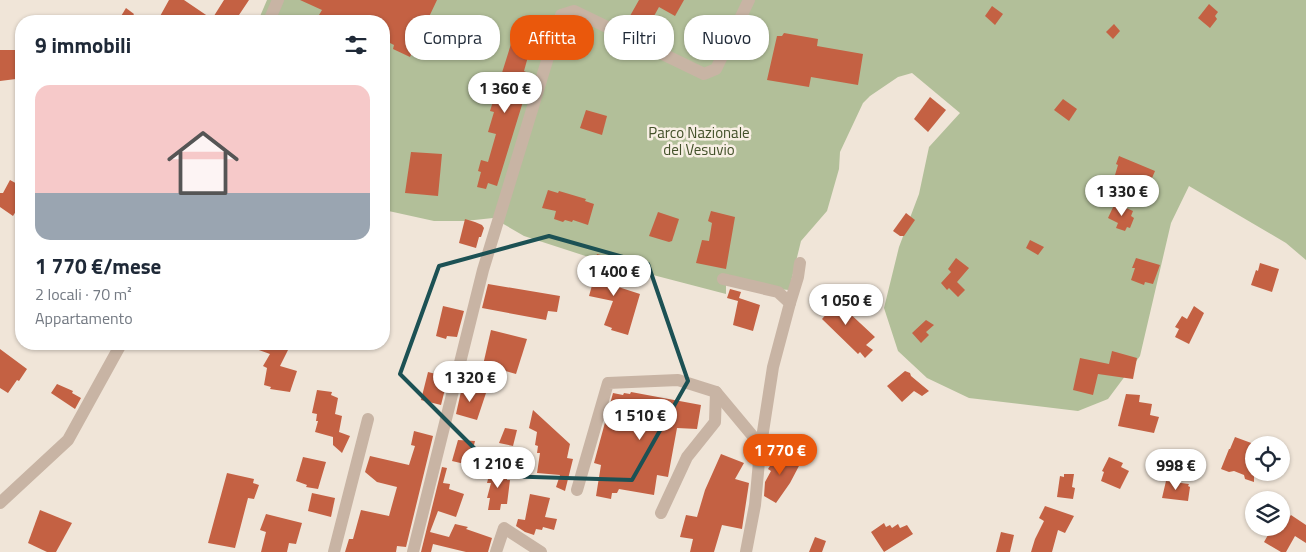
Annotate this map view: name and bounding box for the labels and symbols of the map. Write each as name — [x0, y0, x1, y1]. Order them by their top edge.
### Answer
pin: 1 360 € — [459, 72, 551, 114]
park label: Parco Nazionale del Vesuvio — [648, 121, 750, 161]
pin: 1 330 € — [1076, 174, 1168, 217]
pin: 1 400 € — [568, 254, 660, 297]
pin: 1 050 € — [800, 284, 892, 326]
pin: 1 320 € — [424, 360, 516, 403]
pin: 1 510 € — [594, 398, 686, 441]
pin: 1 770 € — [734, 434, 826, 476]
pin: 1 210 € — [452, 446, 544, 489]
pin: 998 € — [1141, 448, 1211, 491]

